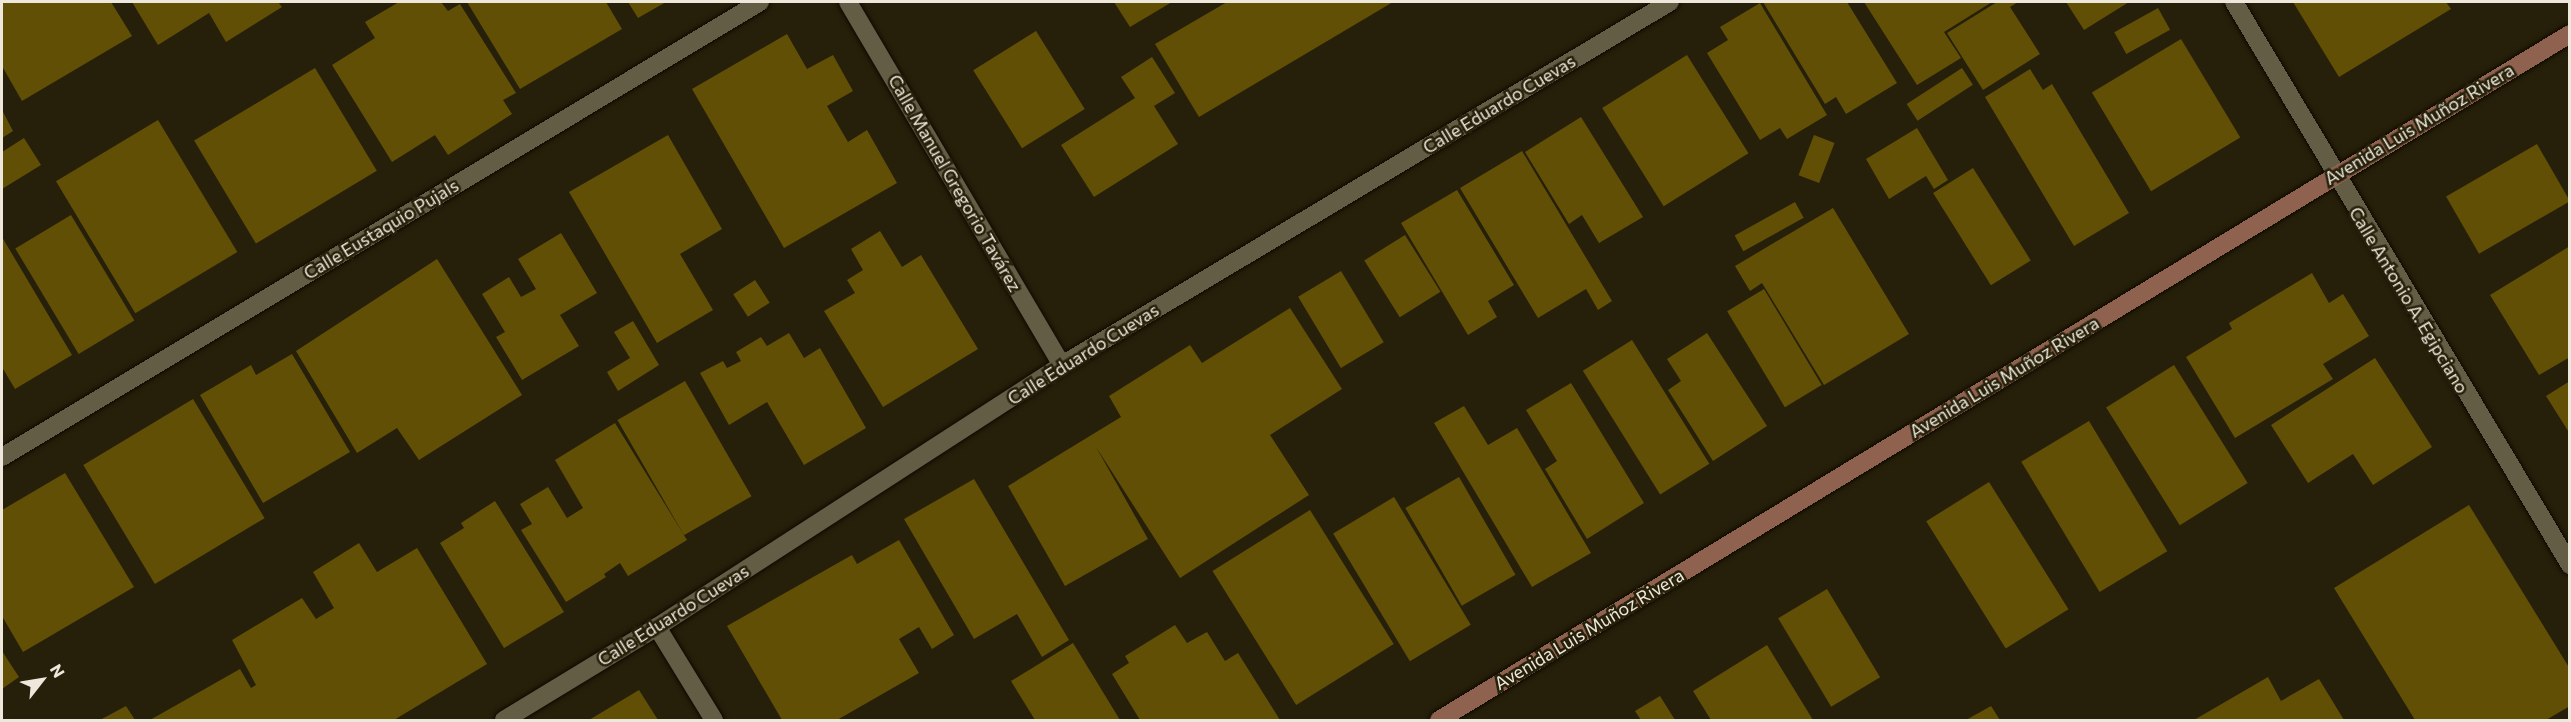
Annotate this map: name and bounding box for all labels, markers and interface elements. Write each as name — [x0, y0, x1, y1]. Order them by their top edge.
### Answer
street label: Calle Eduardo Cuevas — [1419, 50, 1579, 158]
street label: Avenida Luis Muñoz Rivera — [2320, 59, 2518, 189]
street label: Calle Manuel Gregorio Tavárez — [884, 71, 1026, 295]
street label: Calle Eustaquio Pujals — [300, 174, 462, 284]
street label: Calle Antonio A. Egipciano — [2345, 203, 2473, 397]
street label: Calle Eduardo Cuevas — [1003, 299, 1163, 409]
street label: Avenida Luis Muñoz Rivera — [1905, 312, 2103, 442]
street label: Calle Eduardo Cuevas — [593, 560, 753, 670]
street label: Avenida Luis Muñoz Rivera — [1490, 564, 1688, 694]
north arrow — [12, 650, 72, 710]
text: N — [47, 660, 69, 681]

